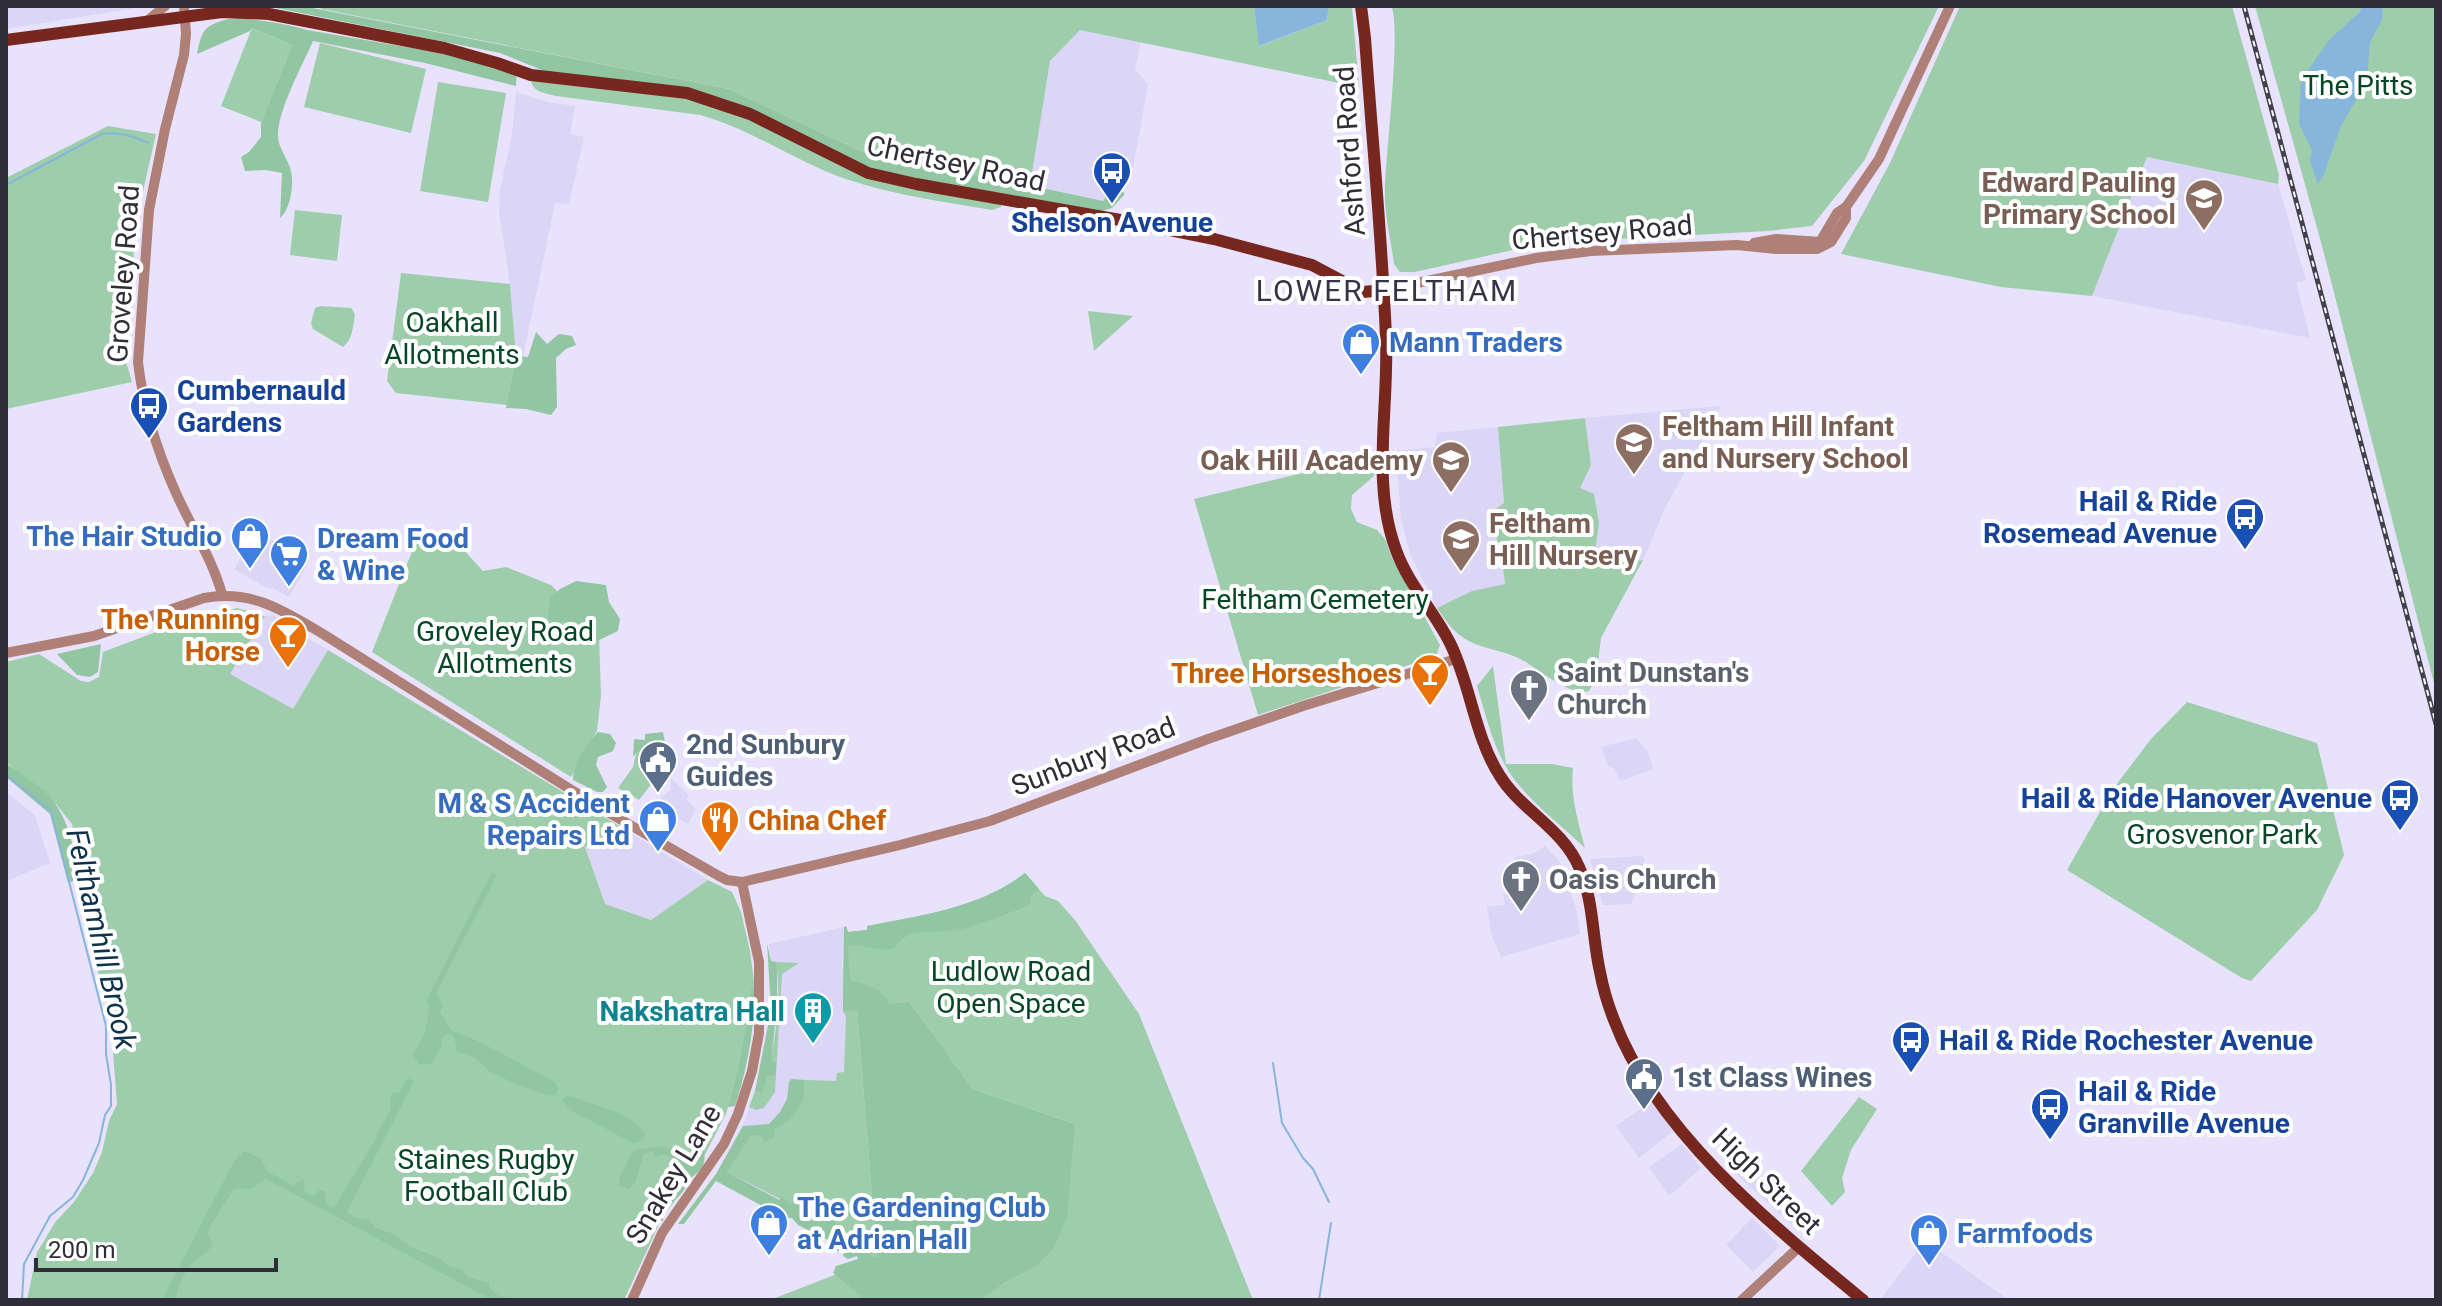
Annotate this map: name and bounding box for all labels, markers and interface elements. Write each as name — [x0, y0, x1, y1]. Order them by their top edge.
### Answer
street label: Ashford Road — [1327, 65, 1372, 237]
park label: The Pitts — [2302, 69, 2414, 102]
street label: Chertsey Road — [864, 128, 1048, 198]
bus stop icon: Shelson Avenue — [1091, 150, 1133, 205]
place label: Edward Pauling Primary School — [1981, 166, 2176, 231]
school or university icon: Edward Pauling Primary School — [2183, 177, 2225, 232]
street label: Groveley Road — [101, 184, 146, 364]
place label: Shelson Avenue — [1011, 206, 1213, 239]
street label: Chertsey Road — [1510, 208, 1694, 257]
district label: LOWER FELTHAM — [1256, 273, 1518, 308]
park label: Oakhall Allotments — [384, 306, 520, 371]
shop icon: Mann Traders — [1340, 321, 1382, 376]
place label: Mann Traders — [1389, 326, 1563, 359]
place label: Cumbernauld Gardens — [177, 374, 346, 439]
bus stop icon: Cumbernauld Gardens — [128, 385, 170, 440]
place label: Feltham Hill Infant and Nursery School — [1662, 410, 1909, 475]
school or university icon: Feltham Hill Infant and Nursery School — [1613, 421, 1655, 476]
school or university icon: Oak Hill Academy — [1430, 439, 1472, 494]
place label: Oak Hill Academy — [1200, 444, 1424, 477]
place label: Hail & Ride Rosemead Avenue — [1983, 485, 2217, 550]
bus stop icon: Hail & Ride Rosemead Avenue — [2224, 496, 2266, 551]
place label: Feltham Hill Nursery — [1489, 507, 1639, 572]
shop icon: The Hair Studio — [229, 515, 271, 570]
school or university icon: Feltham Hill Nursery — [1440, 518, 1482, 573]
place label: The Hair Studio — [26, 520, 222, 553]
place label: Dream Food & Wine — [317, 522, 469, 587]
supermarket icon: Dream Food & Wine — [268, 533, 310, 588]
park label: Feltham Cemetery — [1201, 583, 1429, 616]
place label: The Running Horse — [101, 603, 260, 668]
bar icon: The Running Horse — [267, 614, 309, 669]
park label: Groveley Road Allotments — [416, 615, 594, 680]
bar icon: Three Horseshoes — [1409, 652, 1451, 707]
place label: Saint Dunstan's Church — [1557, 656, 1749, 721]
place label: Three Horseshoes — [1171, 657, 1402, 690]
church icon: Saint Dunstan's Church — [1508, 667, 1550, 722]
street label: Sunbury Road — [1007, 710, 1180, 803]
place label: 2nd Sunbury Guides — [686, 728, 846, 793]
public building icon: 2nd Sunbury Guides — [637, 739, 679, 794]
bus stop icon: Hail & Ride Hanover Avenue — [2379, 777, 2421, 832]
place label: Hail & Ride Hanover Avenue — [2021, 782, 2372, 815]
place label: M & S Accident Repairs Ltd — [438, 787, 630, 852]
shop icon: M & S Accident Repairs Ltd — [637, 798, 679, 853]
restaurant icon: China Chef — [699, 799, 741, 854]
place label: China Chef — [748, 804, 887, 837]
park label: Grosvenor Park — [2126, 818, 2318, 851]
water label: Felthamhill Brook — [59, 825, 144, 1054]
church icon: Oasis Church — [1500, 858, 1542, 913]
place label: Oasis Church — [1549, 863, 1716, 896]
park label: Ludlow Road Open Space — [931, 955, 1091, 1020]
building icon: Nakshatra Hall — [792, 990, 834, 1045]
place label: Nakshatra Hall — [599, 995, 785, 1028]
bus stop icon: Hail & Ride Rochester Avenue — [1890, 1019, 1932, 1074]
place label: Hail & Ride Rochester Avenue — [1939, 1024, 2313, 1057]
public building icon: 1st Class Wines — [1623, 1056, 1665, 1111]
place label: 1st Class Wines — [1672, 1061, 1872, 1094]
place label: Hail & Ride Granville Avenue — [2078, 1075, 2290, 1140]
bus stop icon: Hail & Ride Granville Avenue — [2029, 1086, 2071, 1141]
street label: Snakey Lane — [619, 1099, 728, 1250]
street label: High Street — [1705, 1121, 1828, 1241]
park label: Staines Rugby Football Club — [398, 1143, 574, 1208]
place label: The Gardening Club at Adrian Hall — [797, 1191, 1046, 1256]
shop icon: The Gardening Club at Adrian Hall — [748, 1202, 790, 1257]
shop icon: Farmfoods — [1908, 1212, 1950, 1267]
place label: Farmfoods — [1957, 1217, 2093, 1250]
scale bar — [36, 1222, 276, 1272]
text: 200 m — [48, 1236, 115, 1264]

